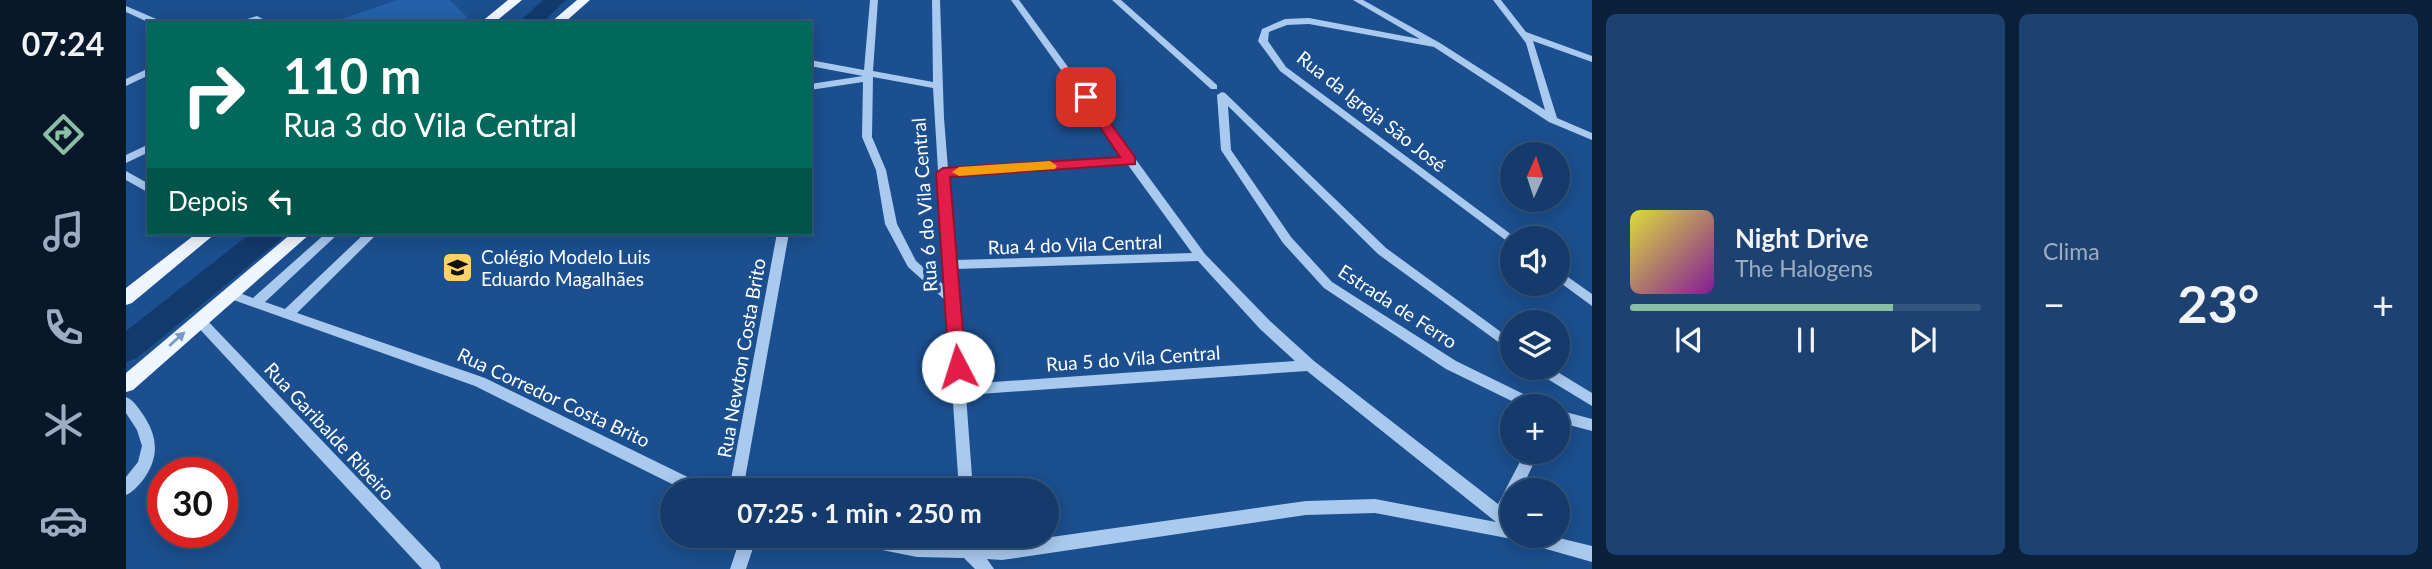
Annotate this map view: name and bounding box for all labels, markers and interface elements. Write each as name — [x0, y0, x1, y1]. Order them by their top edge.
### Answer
text: 07:24 — [22, 24, 104, 63]
text: 110 m — [283, 46, 421, 104]
street label: Rua da Igreja São José — [1293, 46, 1451, 176]
icon: right — [168, 49, 259, 140]
pin — [1056, 67, 1116, 127]
icon: arrive — [1067, 78, 1105, 116]
text: Rua 3 do Vila Central — [283, 105, 577, 144]
icon: directions — [39, 110, 88, 159]
street label: Rua 6 do Vila Central — [906, 117, 942, 293]
north arrow — [1500, 142, 1570, 212]
map controls — [1500, 142, 1570, 548]
icon: left — [262, 182, 300, 220]
text: Depois — [168, 185, 248, 217]
icon: music — [39, 207, 88, 256]
text: Night Drive — [1735, 222, 1869, 254]
button: sound — [1500, 226, 1570, 296]
street label: Rua 4 do Vila Central — [987, 229, 1163, 259]
text: Clima — [2043, 237, 2100, 265]
place label: Colégio Modelo Luis Eduardo Magalhães — [481, 245, 650, 290]
school or university icon: Colégio Modelo Luis Eduardo Magalhães — [441, 250, 475, 284]
text: The Halogens — [1735, 254, 1873, 282]
street label: Rua Newton Costa Brito — [712, 256, 770, 460]
street label: Estrada de Ferro — [1334, 259, 1462, 353]
text: 23° — [2178, 272, 2259, 334]
text: − — [2043, 281, 2065, 327]
text: + — [2372, 281, 2394, 327]
icon: phone — [39, 303, 88, 352]
button: layers — [1500, 310, 1570, 380]
icon: previous — [1670, 321, 1708, 359]
icon: pause — [1787, 321, 1825, 359]
icon: next — [1904, 321, 1942, 359]
position arrow — [921, 330, 995, 404]
one-way arrow — [168, 331, 186, 347]
street label: Rua 5 do Vila Central — [1045, 340, 1221, 376]
street label: Rua Corredor Costa Brito — [454, 342, 654, 452]
street label: Rua Garibalde Ribeiro — [260, 357, 400, 505]
button: + — [1500, 394, 1570, 464]
icon: climate — [39, 400, 88, 449]
speed limit sign: 30 — [147, 457, 238, 548]
button: − — [1500, 478, 1570, 548]
icon: car — [39, 496, 88, 545]
text: 07:25 · 1 min · 250 m — [737, 497, 982, 529]

